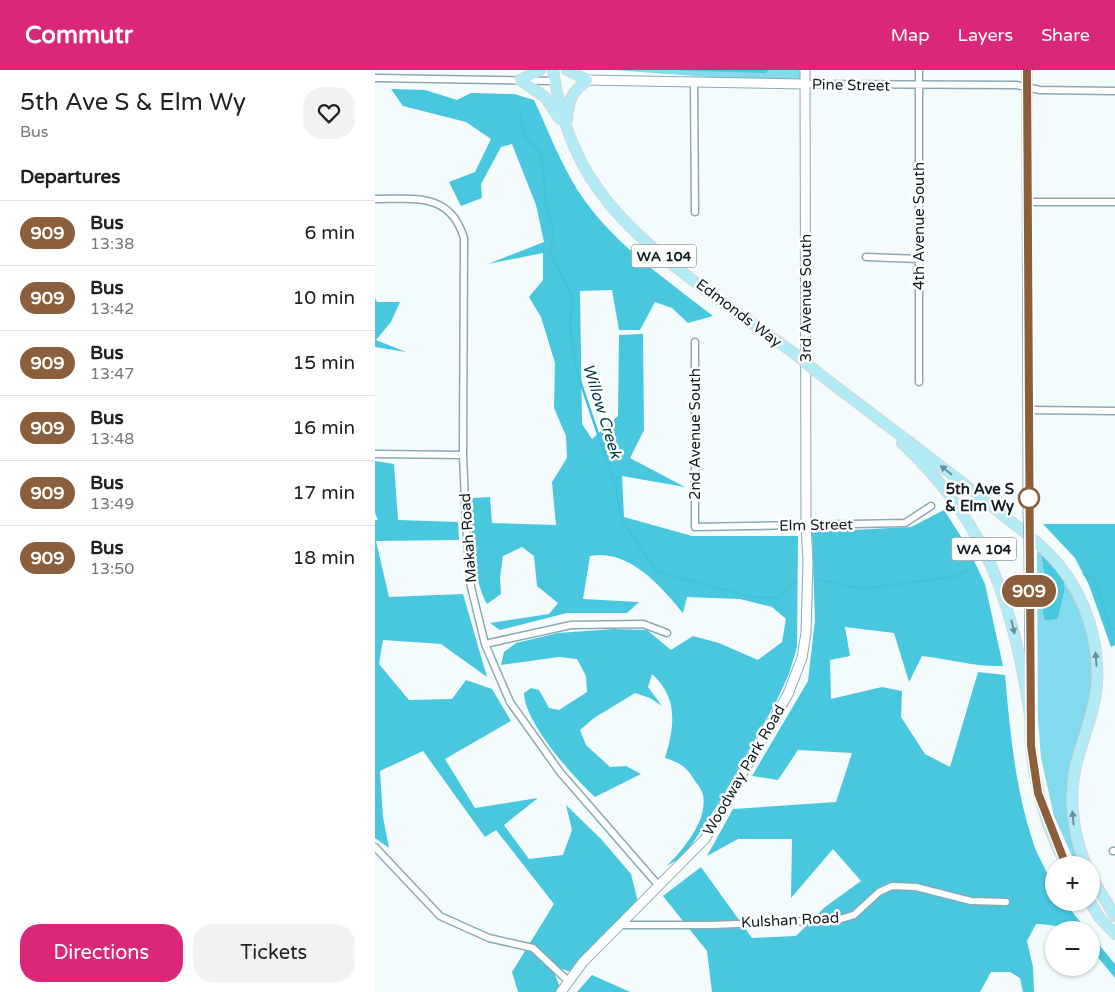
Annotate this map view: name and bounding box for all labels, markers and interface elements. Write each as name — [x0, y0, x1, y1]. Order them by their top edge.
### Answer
text: Commutr — [25, 21, 133, 50]
text: Map — [891, 24, 930, 46]
text: Layers — [958, 24, 1013, 46]
text: Share — [1041, 24, 1090, 46]
street label: Pine Street — [812, 75, 890, 95]
button: heart — [303, 87, 355, 139]
text: 5th Ave S & Elm Wy — [20, 88, 246, 117]
text: Bus — [20, 122, 48, 142]
street label: 4th Avenue South — [910, 162, 928, 290]
text: Departures — [20, 166, 120, 188]
text: Bus — [90, 212, 124, 234]
text: 909 — [31, 222, 64, 244]
text: 6 min — [304, 222, 355, 244]
text: 13:38 — [90, 234, 134, 254]
street label: 3rd Avenue South — [797, 234, 815, 362]
road number: WA 104 — [631, 245, 697, 268]
street label: Edmonds Way — [693, 275, 785, 351]
text: Bus — [90, 277, 124, 299]
text: 909 — [31, 287, 64, 309]
text: 10 min — [292, 287, 355, 309]
text: 13:42 — [90, 299, 134, 319]
text: Bus — [90, 342, 124, 364]
text: 909 — [31, 352, 64, 374]
text: 15 min — [292, 352, 355, 374]
water label: Willow Creek — [578, 361, 626, 462]
text: 13:47 — [90, 364, 134, 384]
street label: 2nd Avenue South — [686, 368, 704, 500]
text: Bus — [90, 407, 124, 429]
text: 909 — [31, 417, 64, 439]
text: 16 min — [292, 417, 355, 439]
text: 13:48 — [90, 429, 134, 449]
one-way arrow — [939, 465, 953, 475]
text: Bus — [90, 472, 124, 494]
place label: 5th Ave S & Elm Wy — [945, 480, 1014, 516]
text: 909 — [31, 482, 64, 504]
text: 17 min — [292, 482, 355, 504]
marker: 5th Ave S & Elm Wy — [1018, 487, 1040, 509]
street label: Makah Road — [456, 492, 480, 584]
text: 13:49 — [90, 494, 134, 514]
street label: Elm Street — [779, 515, 853, 535]
text: Bus — [90, 537, 124, 559]
road number: WA 104 — [951, 538, 1017, 560]
text: 909 — [31, 547, 64, 569]
text: 18 min — [292, 547, 355, 569]
text: 13:50 — [90, 559, 134, 579]
line badge: 909 — [1000, 575, 1058, 607]
text: 909 — [1012, 580, 1046, 602]
one-way arrow — [1009, 619, 1017, 634]
one-way arrow — [1092, 650, 1100, 666]
street label: Woodway Park Road — [699, 701, 789, 839]
one-way arrow — [1069, 810, 1077, 826]
map controls — [1045, 856, 1100, 976]
button: + — [1045, 856, 1100, 911]
street label: Kulshan Road — [740, 908, 840, 932]
button: − — [1045, 921, 1100, 976]
button: Directions — [20, 924, 183, 982]
button: Tickets — [193, 924, 355, 982]

